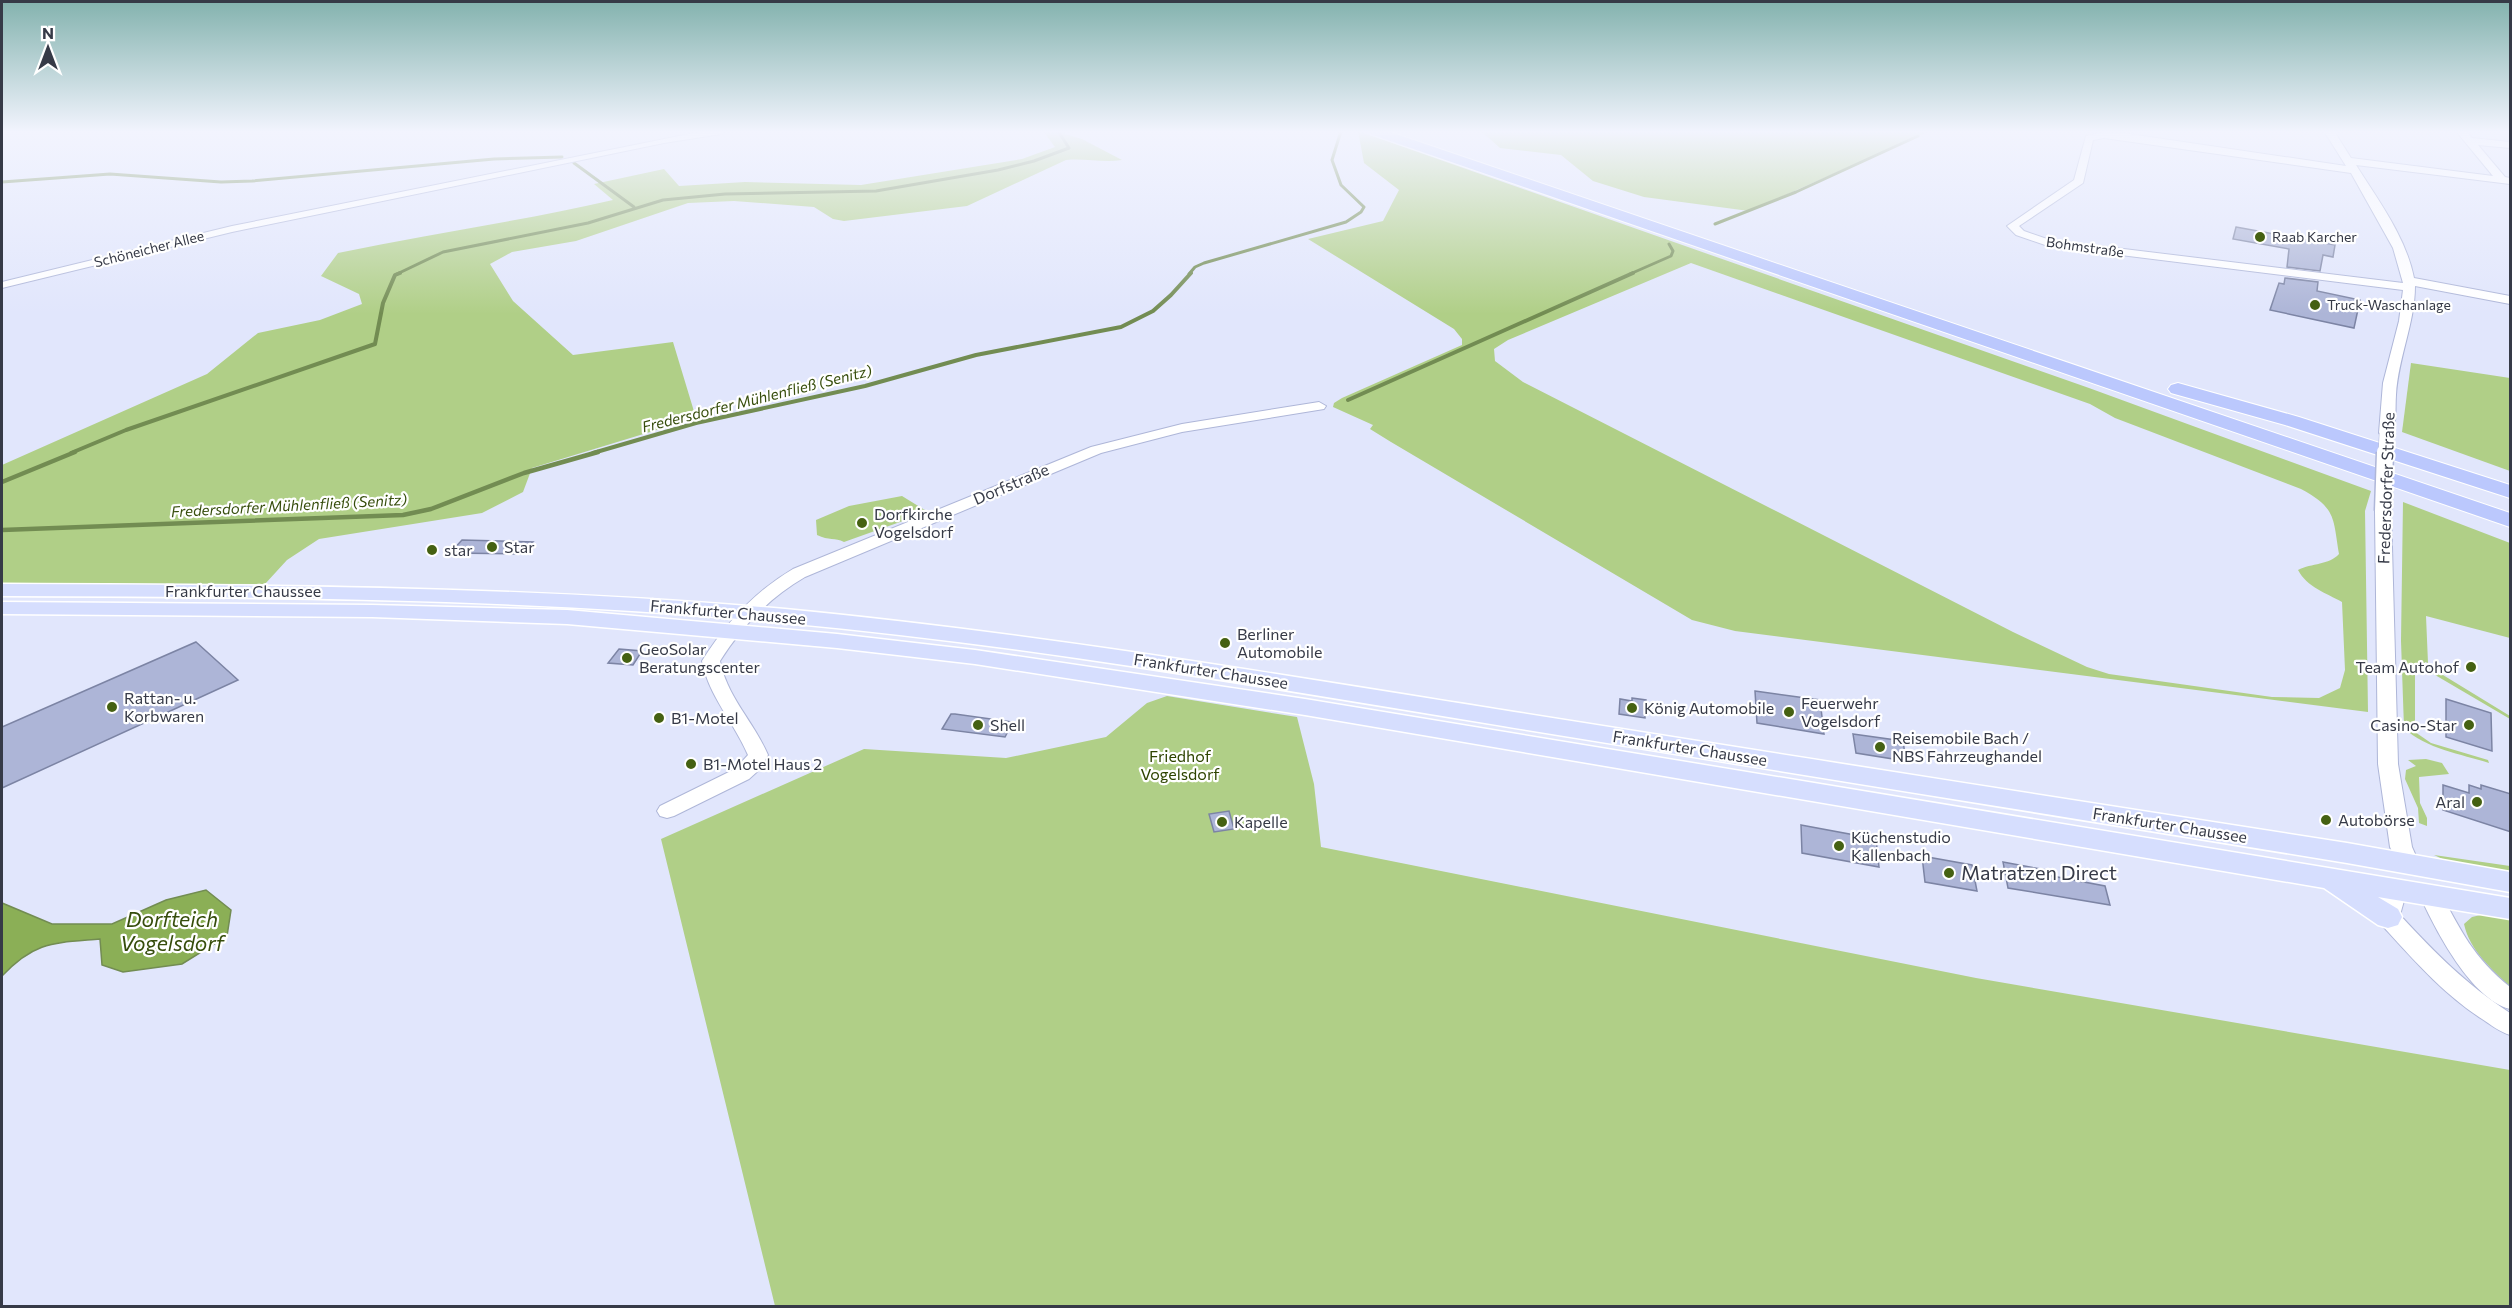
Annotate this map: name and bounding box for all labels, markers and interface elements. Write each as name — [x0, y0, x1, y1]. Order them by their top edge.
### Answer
north arrow — [18, 18, 78, 78]
text: N — [42, 23, 54, 42]
street label: Schöneicher Allee — [92, 227, 206, 270]
place label: Raab Karcher — [2272, 228, 2357, 245]
marker: Raab Karcher — [2253, 230, 2267, 244]
street label: Bohmstraße — [2045, 233, 2125, 260]
place label: Truck-Waschanlage — [2327, 296, 2451, 313]
marker: Truck-Waschanlage — [2308, 298, 2322, 312]
water label: Fredersdorfer Mühlenfließ (Senitz) — [640, 361, 874, 435]
street label: Fredersdorfer Straße — [2373, 412, 2398, 564]
street label: Dorfstraße — [970, 459, 1052, 508]
water label: Fredersdorfer Mühlenfließ (Senitz) — [170, 490, 408, 520]
place label: Dorfkirche Vogelsdorf — [874, 504, 954, 541]
marker: Dorfkirche Vogelsdorf — [855, 516, 869, 530]
place label: Star — [504, 537, 535, 556]
place label: star — [444, 540, 473, 559]
marker: Star — [485, 540, 499, 554]
marker: star — [425, 543, 439, 557]
street label: Frankfurter Chaussee — [165, 581, 321, 600]
street label: Frankfurter Chaussee — [649, 595, 807, 628]
place label: Berliner Automobile — [1237, 624, 1322, 661]
marker: Berliner Automobile — [1218, 636, 1232, 650]
place label: GeoSolar Beratungscenter — [639, 639, 760, 676]
street label: Frankfurter Chaussee — [1132, 649, 1290, 692]
marker: GeoSolar Beratungscenter — [620, 651, 634, 665]
place label: Team Autohof — [2355, 657, 2460, 676]
marker: Team Autohof — [2464, 660, 2478, 674]
place label: Rattan- u. Korbwaren — [124, 688, 204, 725]
place label: Feuerwehr Vogelsdorf — [1801, 693, 1881, 730]
place label: König Automobile — [1644, 698, 1774, 717]
marker: Rattan- u. Korbwaren — [105, 700, 119, 714]
marker: König Automobile — [1625, 701, 1639, 715]
marker: Feuerwehr Vogelsdorf — [1782, 705, 1796, 719]
place label: B1-Motel — [671, 708, 739, 727]
marker: B1-Motel — [652, 711, 666, 725]
place label: Shell — [990, 715, 1025, 734]
place label: Casino-Star — [2370, 715, 2458, 734]
marker: Shell — [971, 718, 985, 732]
marker: Casino-Star — [2462, 718, 2476, 732]
street label: Frankfurter Chaussee — [1611, 726, 1769, 769]
place label: Reisemobile Bach / NBS Fahrzeughandel — [1892, 728, 2042, 765]
marker: Reisemobile Bach / NBS Fahrzeughandel — [1873, 740, 1887, 754]
park label: Friedhof Vogelsdorf — [1140, 746, 1220, 783]
place label: B1-Motel Haus 2 — [703, 754, 822, 773]
marker: B1-Motel Haus 2 — [684, 757, 698, 771]
place label: Aral — [2435, 792, 2465, 811]
marker: Aral — [2470, 795, 2484, 809]
street label: Frankfurter Chaussee — [2091, 803, 2249, 846]
place label: Autobörse — [2338, 810, 2415, 829]
place label: Kapelle — [1234, 812, 1288, 831]
marker: Autobörse — [2319, 813, 2333, 827]
marker: Kapelle — [1215, 815, 1229, 829]
place label: Küchenstudio Kallenbach — [1851, 827, 1951, 864]
marker: Küchenstudio Kallenbach — [1832, 839, 1846, 853]
place label: Matratzen Direct — [1961, 860, 2117, 884]
marker: Matratzen Direct — [1942, 866, 1956, 880]
water label: Dorfteich Vogelsdorf — [120, 906, 227, 955]

